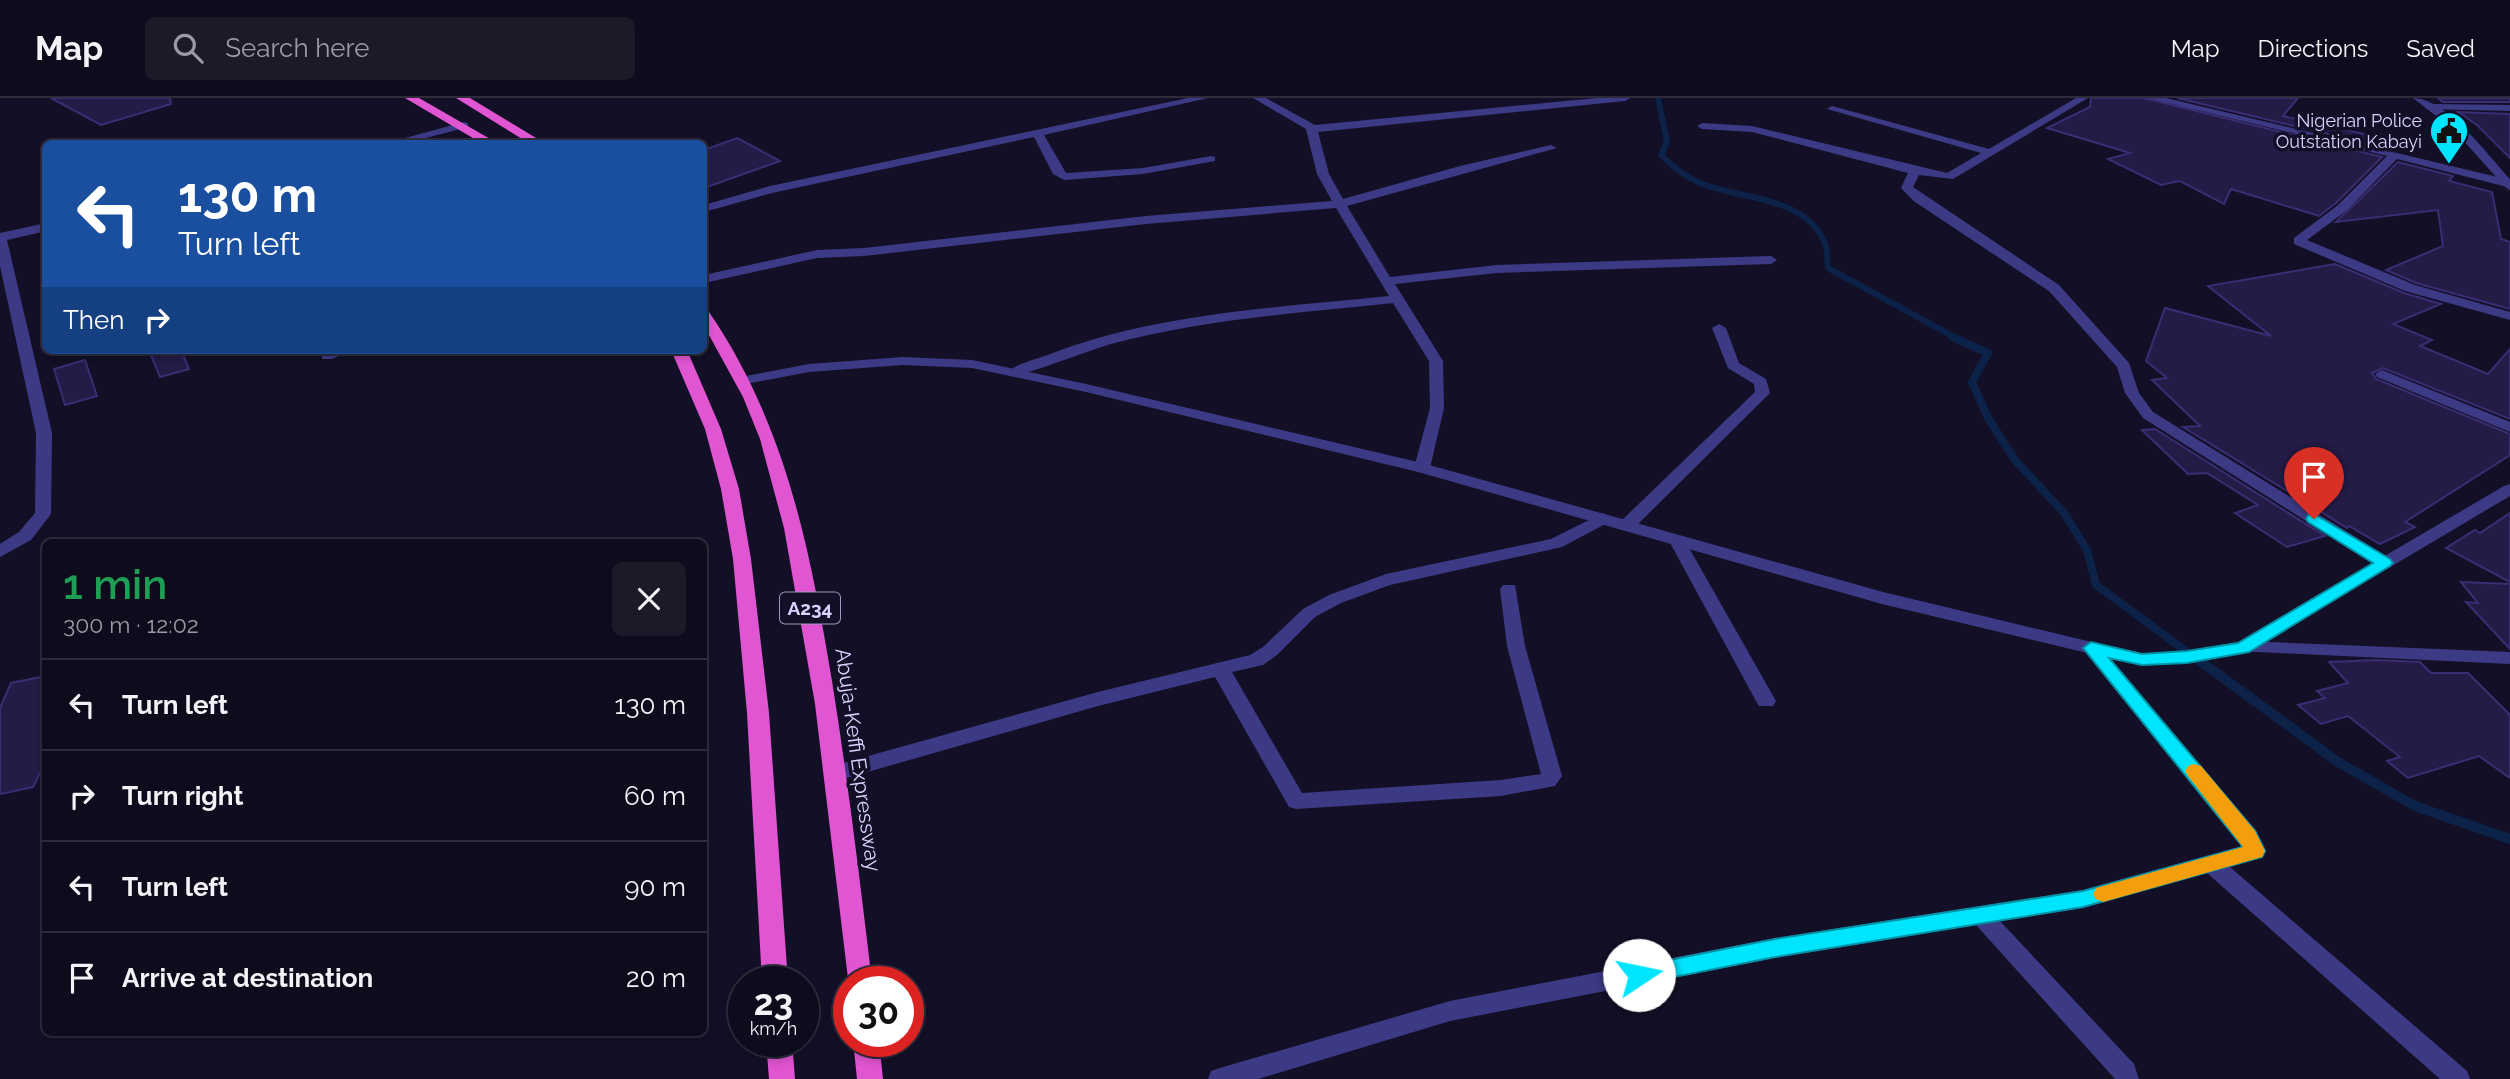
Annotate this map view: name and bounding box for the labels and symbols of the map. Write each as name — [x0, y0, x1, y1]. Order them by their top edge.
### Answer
place label: Nigerian Police Outstation Kabayi — [2276, 110, 2422, 152]
public building icon: Nigerian Police Outstation Kabayi — [2428, 110, 2470, 165]
pin — [2284, 447, 2344, 519]
road number: A234 — [780, 593, 840, 624]
street label: Abuja-Keffi Expressway — [830, 647, 887, 873]
position arrow — [1602, 938, 1676, 1012]
speed limit sign: 30 — [833, 966, 924, 1057]

